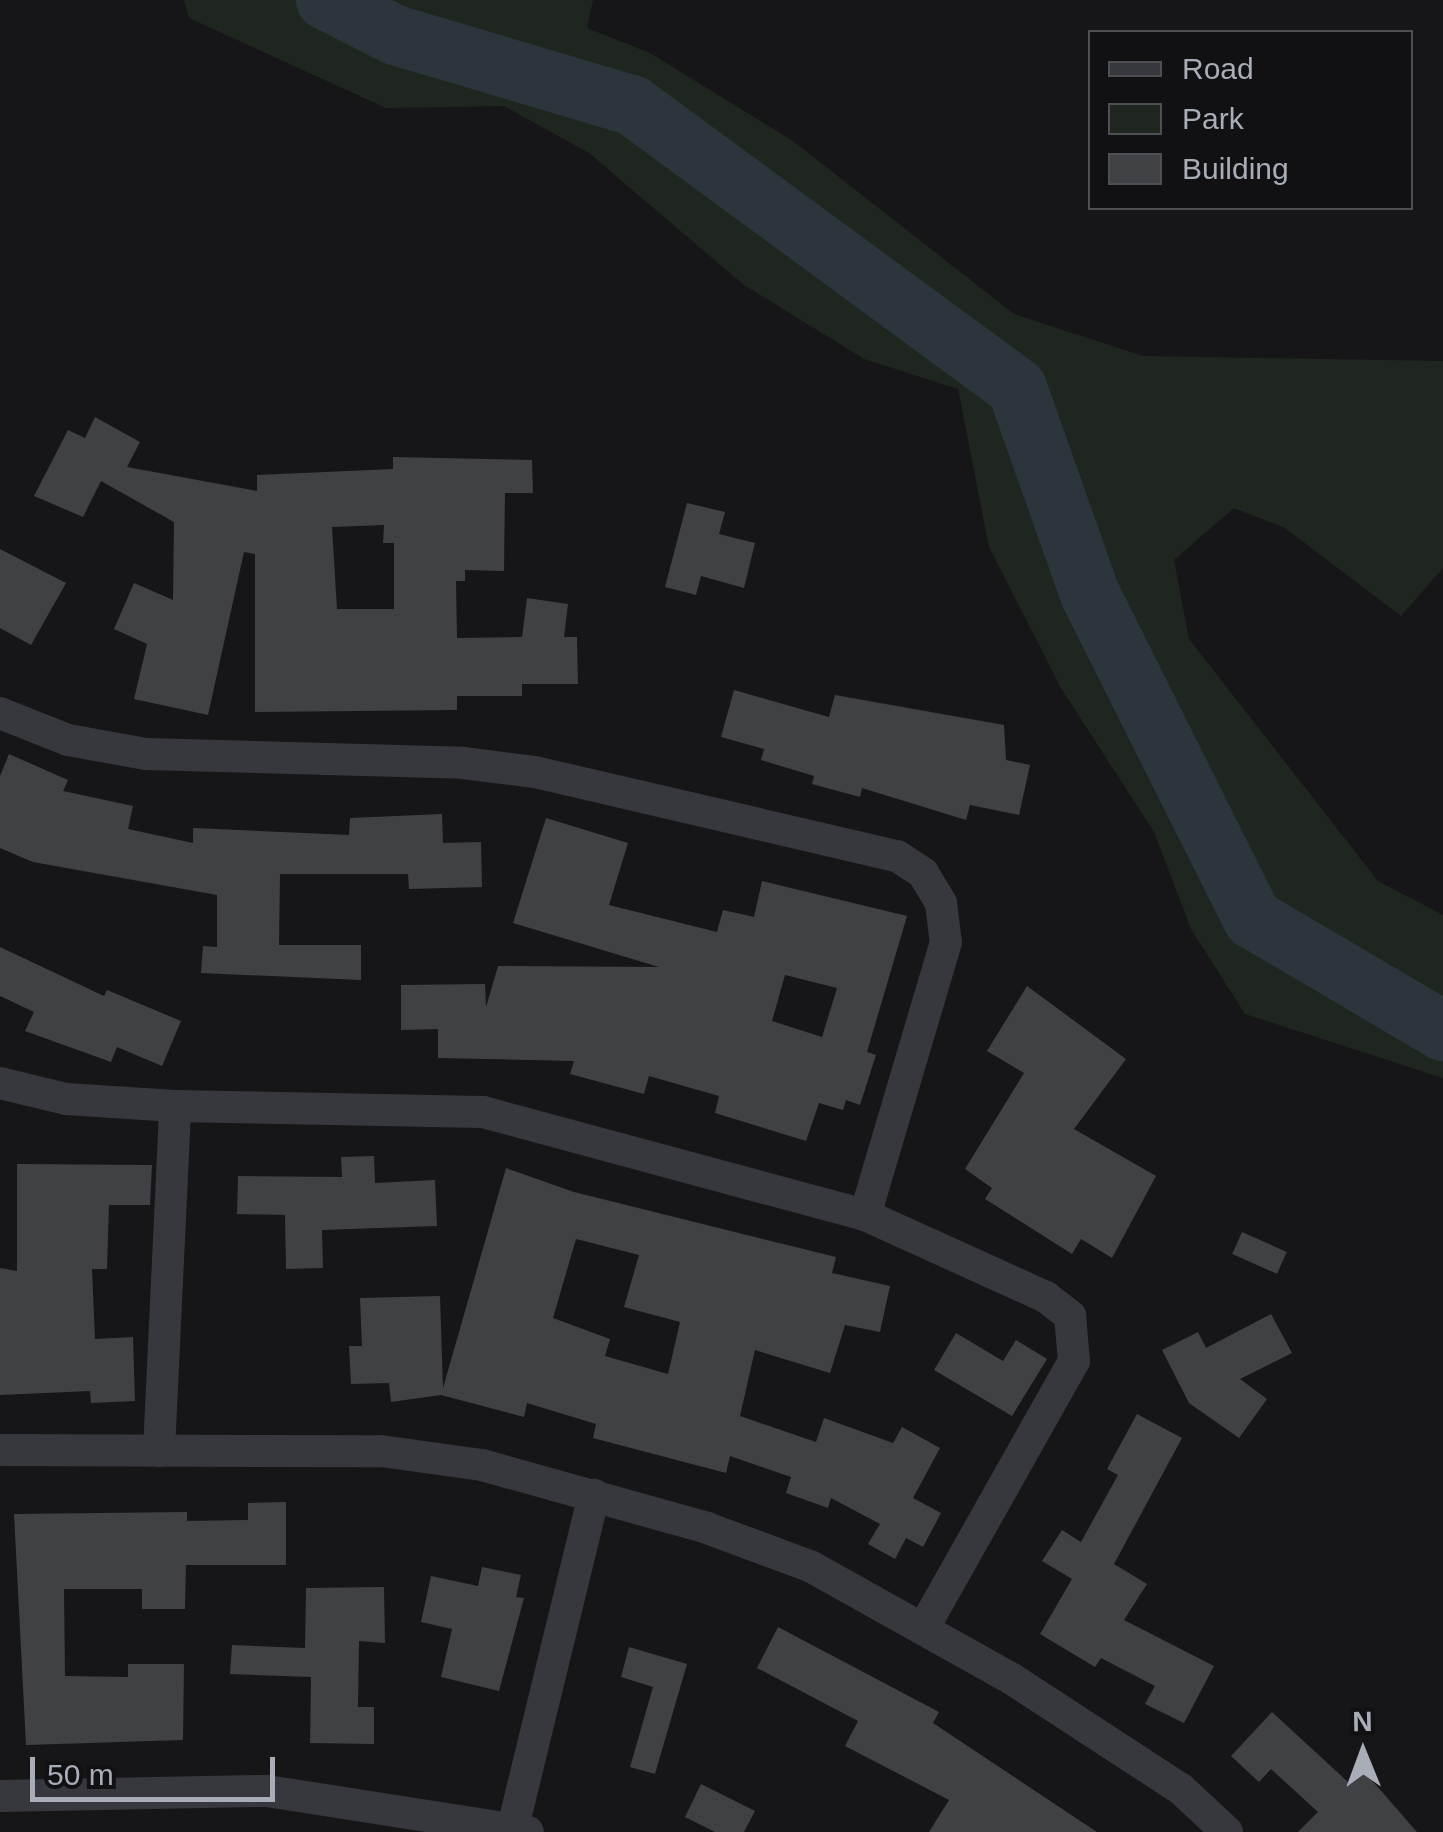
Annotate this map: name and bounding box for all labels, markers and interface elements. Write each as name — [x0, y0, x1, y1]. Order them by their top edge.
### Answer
legend — [1088, 30, 1413, 210]
text: Road — [1182, 52, 1254, 85]
text: Park — [1182, 102, 1244, 135]
text: Building — [1182, 152, 1289, 185]
north arrow — [1313, 1702, 1413, 1802]
text: N — [1352, 1706, 1373, 1737]
scale bar — [35, 1737, 280, 1799]
text: 50 m — [47, 1758, 114, 1791]

